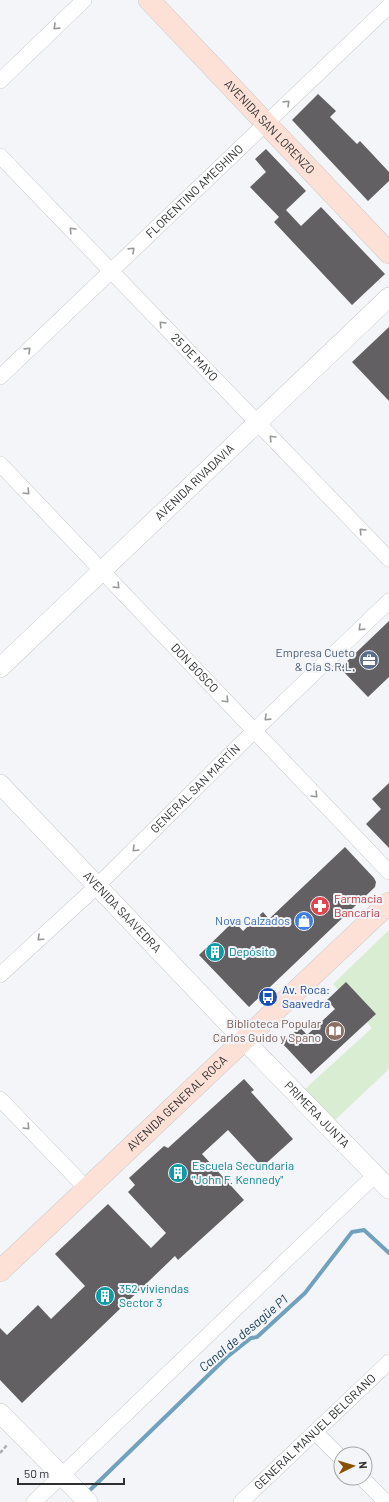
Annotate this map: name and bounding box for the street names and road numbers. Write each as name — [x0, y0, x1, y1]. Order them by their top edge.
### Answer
street label: AVENIDA SAN LORENZO — [222, 76, 318, 176]
street label: FLORENTINO AMEGHINO — [143, 141, 245, 240]
street label: 25 DE MAYO — [169, 330, 221, 384]
street label: AVENIDA RIVADAVIA — [151, 441, 236, 523]
street label: DON BOSCO — [169, 640, 222, 695]
street label: GENERAL SAN MARTÍN — [147, 741, 242, 835]
street label: AVENIDA SAAVEDRA — [81, 868, 165, 955]
street label: AVENIDA GENERAL ROCA — [124, 1052, 230, 1153]
street label: PRIMERA JUNTA — [282, 1078, 353, 1150]
street label: GENERAL MANUEL BELGRANO — [251, 1372, 379, 1492]

